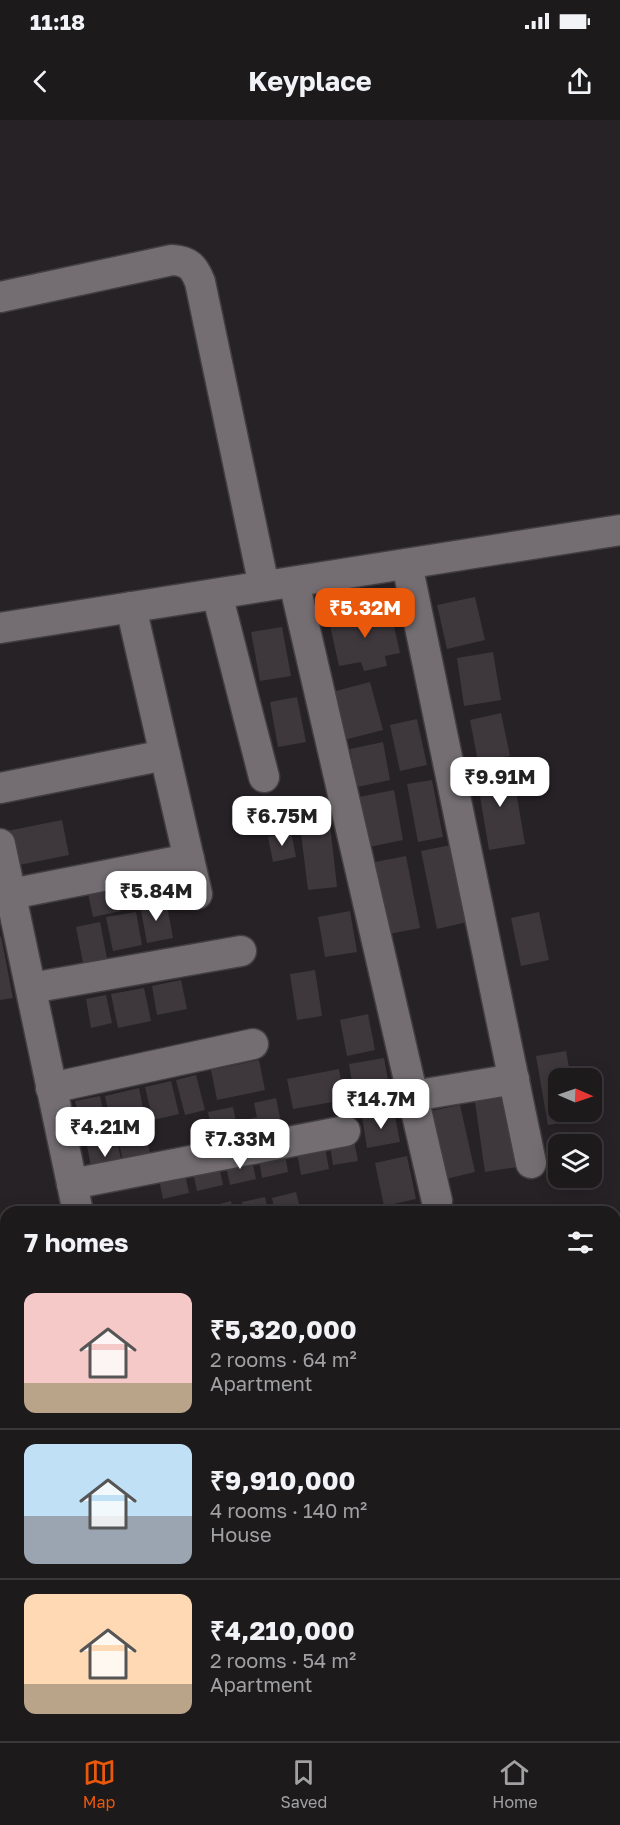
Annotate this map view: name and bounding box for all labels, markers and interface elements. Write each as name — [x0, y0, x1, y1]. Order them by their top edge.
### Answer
text: 11:18 — [30, 8, 85, 35]
icon: back — [24, 65, 57, 98]
text: Keyplace — [248, 65, 372, 97]
icon: share — [563, 65, 596, 98]
pin: ₹5.32M — [316, 588, 414, 639]
text: ₹5.32M — [329, 595, 401, 619]
pin: ₹9.91M — [451, 757, 549, 808]
text: ₹9.91M — [464, 764, 536, 788]
pin: ₹6.75M — [233, 796, 331, 847]
text: ₹6.75M — [246, 803, 318, 827]
pin: ₹5.84M — [107, 871, 205, 922]
text: ₹5.84M — [119, 878, 193, 902]
north arrow — [548, 1068, 602, 1122]
map controls — [548, 1068, 602, 1188]
pin: ₹14.7M — [332, 1079, 430, 1130]
text: ₹14.7M — [346, 1086, 416, 1110]
pin: ₹4.21M — [56, 1107, 154, 1158]
text: ₹4.21M — [70, 1114, 140, 1138]
pin: ₹7.33M — [191, 1119, 289, 1170]
text: ₹7.33M — [205, 1126, 275, 1150]
button: layers — [548, 1134, 602, 1188]
icon: filters — [564, 1226, 597, 1259]
text: 7 homes — [24, 1227, 129, 1258]
text: ₹5,320,000 — [210, 1314, 357, 1345]
icon: home — [72, 1317, 144, 1389]
text: 2 rooms · 64 m² — [210, 1347, 357, 1371]
text: Apartment — [210, 1371, 313, 1395]
text: ₹9,910,000 — [210, 1465, 356, 1496]
icon: home — [72, 1468, 144, 1540]
text: 4 rooms · 140 m² — [210, 1498, 367, 1522]
text: House — [210, 1522, 272, 1546]
text: ₹4,210,000 — [210, 1615, 355, 1646]
icon: home — [72, 1618, 144, 1690]
text: 2 rooms · 54 m² — [210, 1648, 356, 1672]
text: Apartment — [210, 1672, 313, 1696]
tab: Map — [83, 1756, 116, 1812]
tab: Saved — [281, 1756, 327, 1812]
tab: Home — [492, 1756, 537, 1812]

